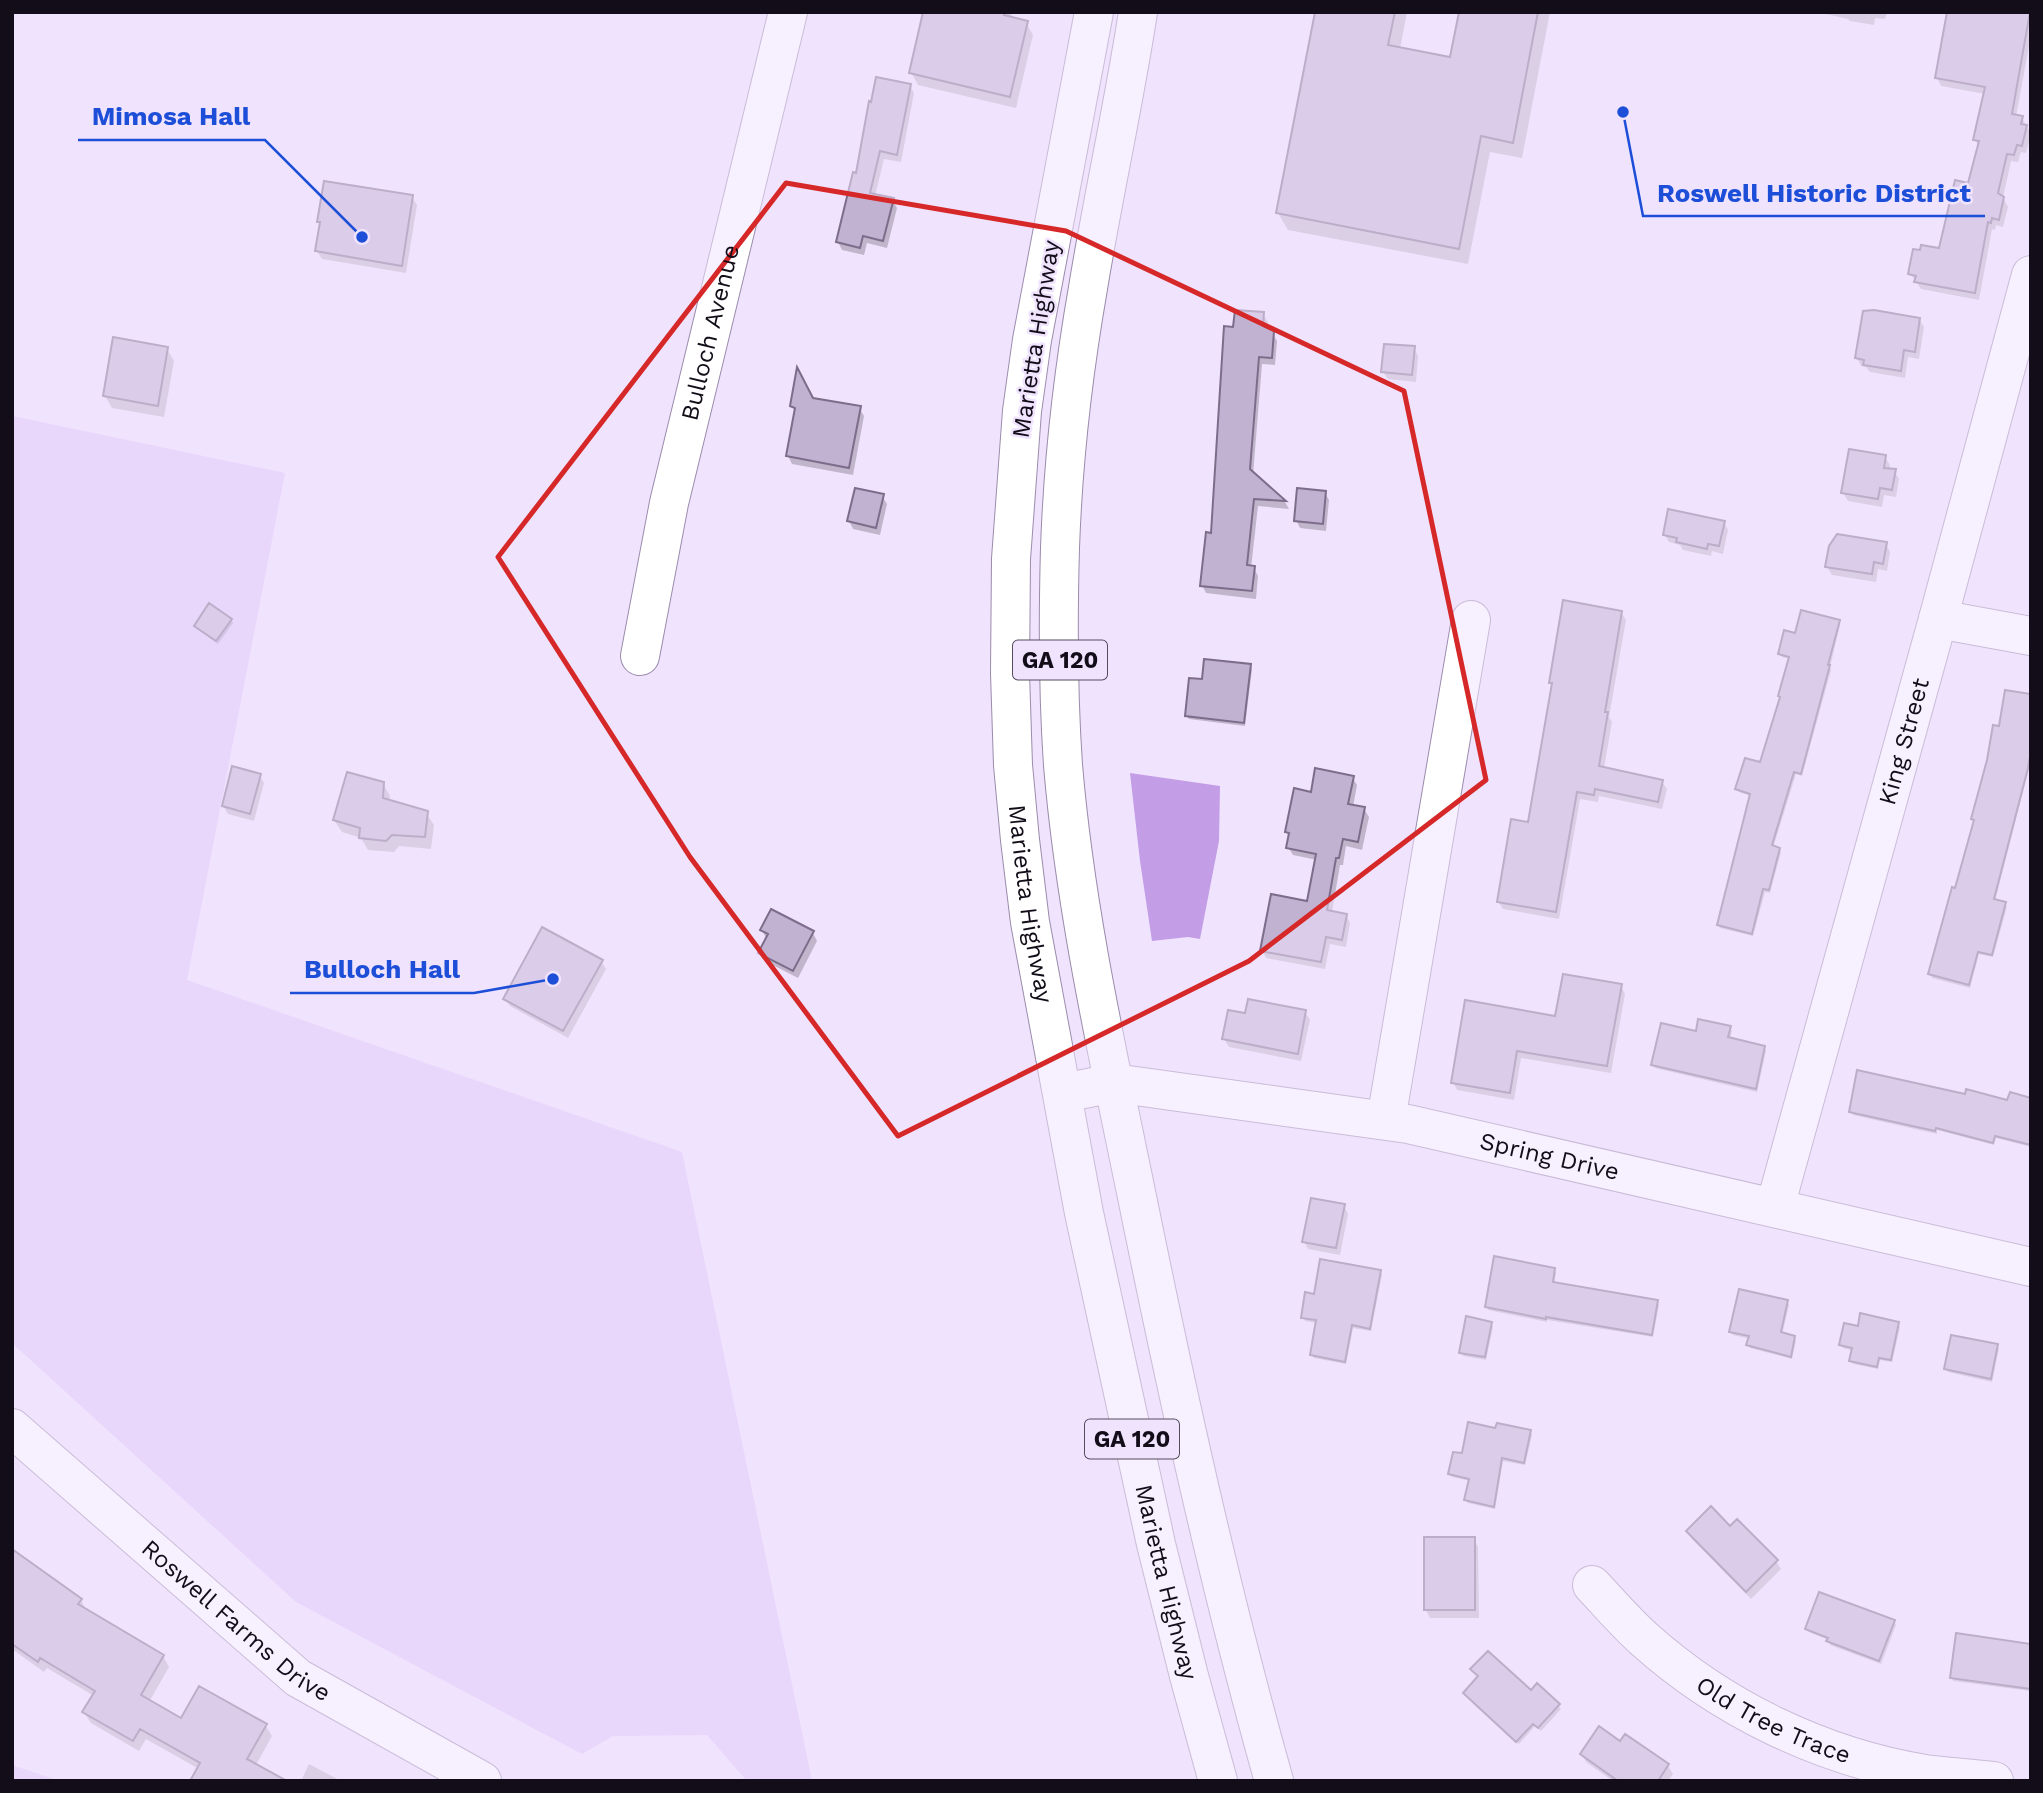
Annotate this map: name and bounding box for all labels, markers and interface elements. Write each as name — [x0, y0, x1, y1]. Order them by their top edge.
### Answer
callout: Mimosa Hall — [78, 93, 265, 140]
text: Mimosa Hall — [92, 101, 251, 131]
callout: Roswell Historic District — [1643, 169, 1985, 216]
text: Roswell Historic District — [1657, 178, 1972, 208]
street label: Marietta Highway — [1007, 237, 1066, 440]
street label: Bulloch Avenue — [675, 242, 745, 423]
road number: GA 120 — [1013, 640, 1107, 680]
street label: King Street — [1873, 675, 1935, 808]
street label: Marietta Highway — [1003, 804, 1059, 1006]
callout: Bulloch Hall — [290, 946, 474, 993]
text: Bulloch Hall — [304, 954, 461, 984]
street label: Spring Drive — [1477, 1127, 1622, 1186]
road number: GA 120 — [1085, 1420, 1179, 1458]
street label: Marietta Highway — [1129, 1482, 1204, 1683]
street label: Roswell Farms Drive — [136, 1534, 335, 1707]
street label: Old Tree Trace — [1691, 1670, 1854, 1769]

